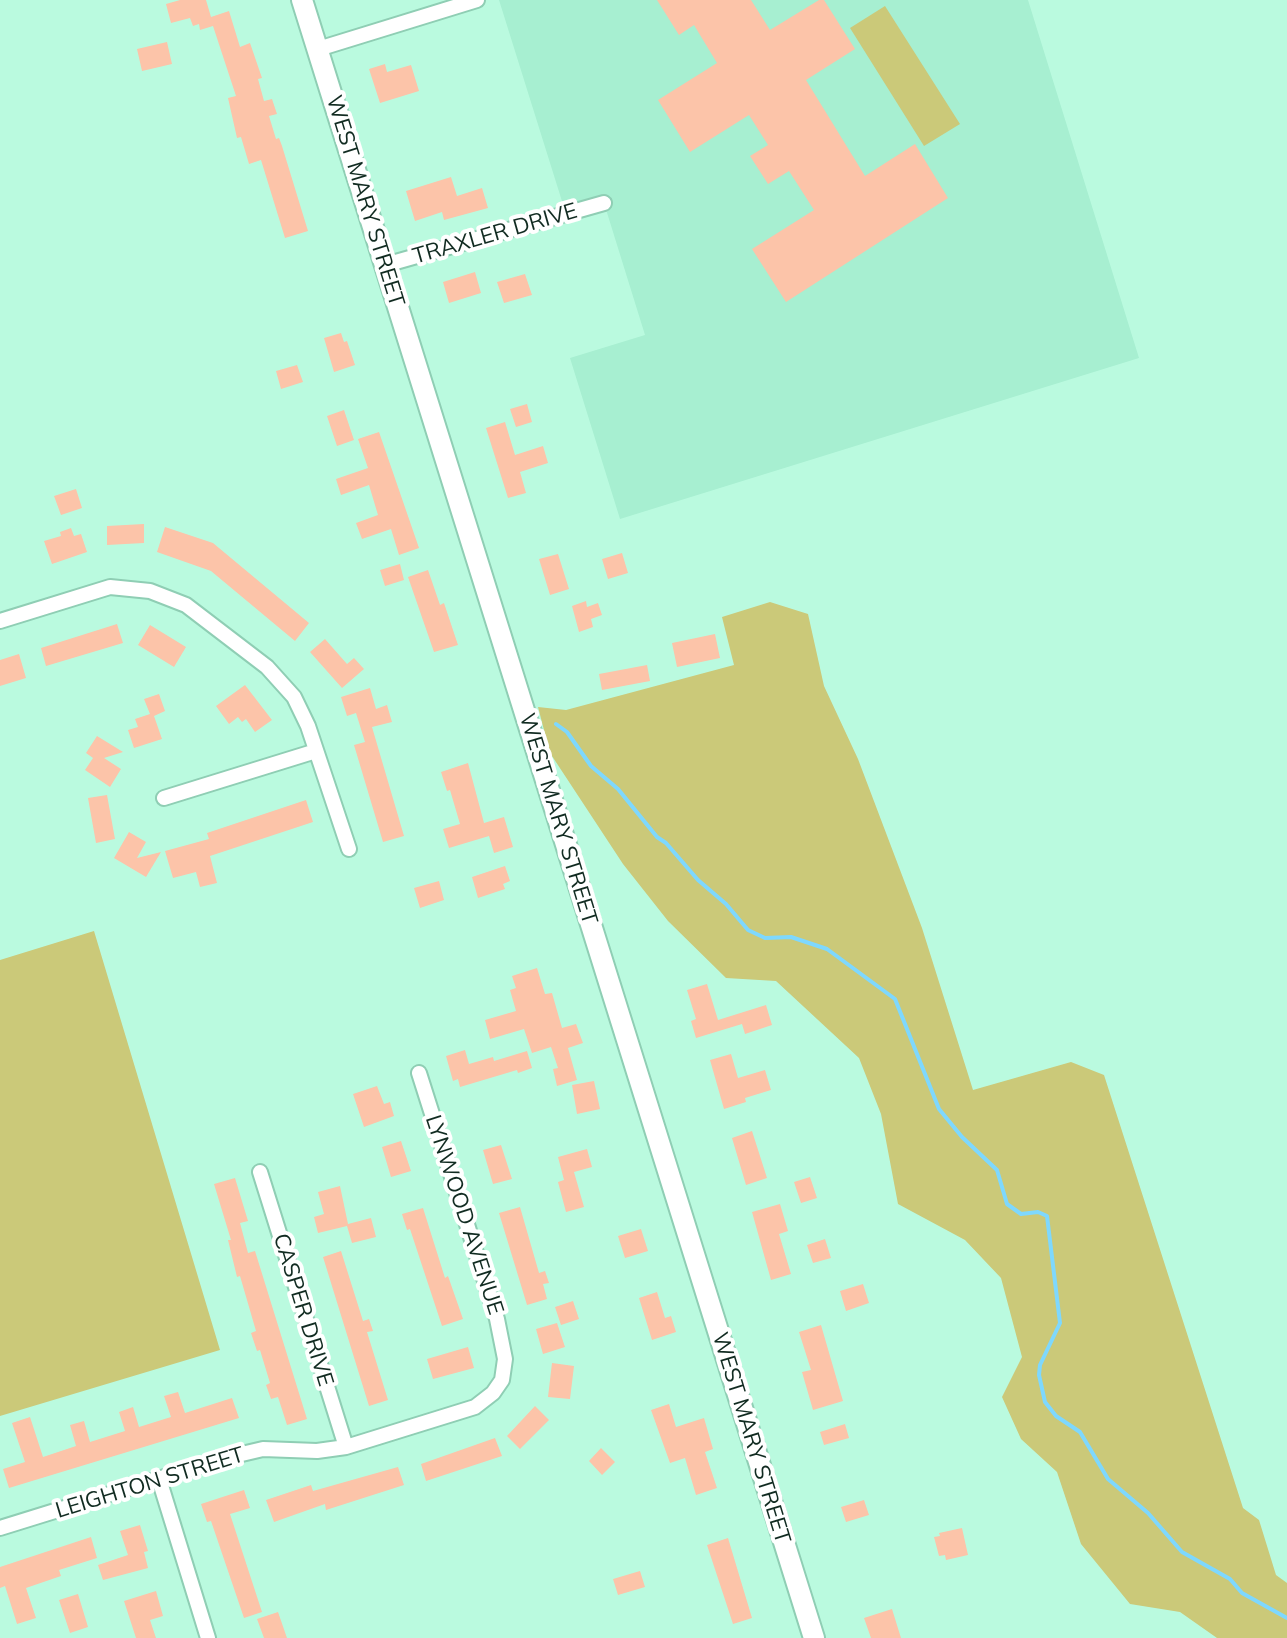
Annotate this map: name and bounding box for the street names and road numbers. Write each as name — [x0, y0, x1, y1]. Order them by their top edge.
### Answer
street label: WEST MARY STREET — [320, 92, 410, 310]
street label: TRAXLER DRIVE — [410, 198, 580, 270]
street label: WEST MARY STREET — [513, 710, 603, 928]
street label: LYNWOOD AVENUE — [419, 1112, 509, 1318]
street label: CASPER DRIVE — [267, 1230, 339, 1390]
street label: WEST MARY STREET — [706, 1329, 796, 1547]
street label: LEIGHTON STREET — [53, 1442, 247, 1524]

